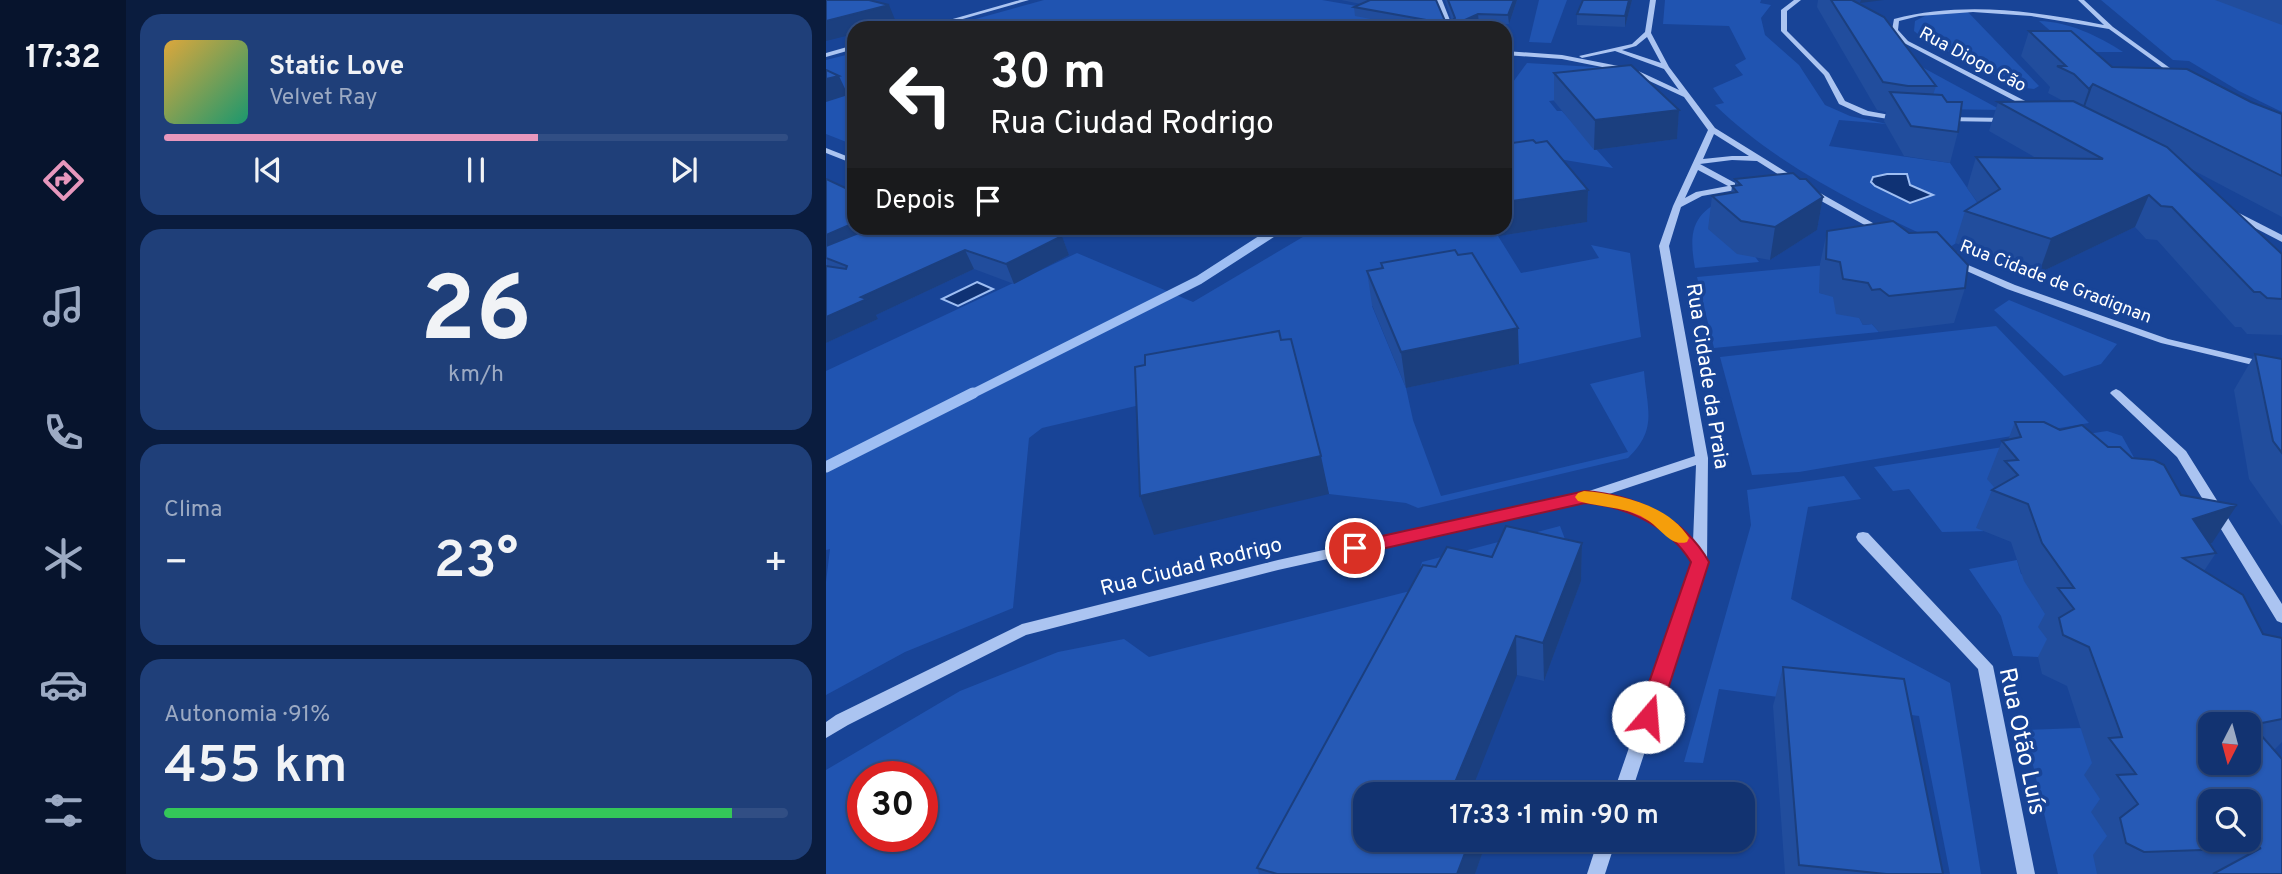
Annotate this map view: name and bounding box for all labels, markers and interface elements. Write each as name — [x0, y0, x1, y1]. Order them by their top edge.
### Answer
street label: Rua Diogo Cão — [1915, 22, 2030, 98]
text: 17:32 — [25, 39, 101, 79]
text: 30 m — [990, 44, 1106, 106]
icon: left — [875, 49, 966, 140]
text: Static Love — [269, 51, 404, 84]
text: Velvet Ray — [269, 84, 377, 113]
text: Rua Ciudad Rodrigo — [990, 105, 1274, 145]
icon: previous — [249, 151, 287, 189]
icon: pause — [457, 151, 495, 189]
icon: next — [665, 151, 703, 189]
icon: directions — [39, 156, 88, 205]
icon: arrive — [969, 182, 1007, 220]
text: Depois — [875, 185, 955, 218]
street label: Rua Cidade de Gradignan — [1956, 235, 2155, 330]
text: 26 — [420, 258, 532, 373]
street label: Rua Cidade da Praia — [1678, 281, 1735, 471]
icon: music — [39, 282, 88, 331]
text: km/h — [448, 361, 504, 390]
icon: phone — [39, 408, 88, 457]
text: Clima — [164, 496, 222, 525]
pin — [1325, 518, 1385, 578]
icon: arrive — [1336, 529, 1374, 567]
text: 23° — [434, 530, 518, 596]
street label: Rua Ciudad Rodrigo — [1098, 532, 1285, 603]
icon: climate — [39, 534, 88, 583]
text: − — [164, 540, 189, 589]
text: + — [763, 540, 788, 589]
icon: car — [39, 660, 88, 709]
street label: Rua Otão Luís — [1991, 665, 2051, 818]
position arrow — [1611, 680, 1685, 754]
text: Autonomia · 91% — [164, 701, 330, 730]
north arrow — [2198, 712, 2261, 775]
map controls — [2198, 712, 2261, 852]
text: 455 km — [164, 735, 347, 801]
speed limit sign: 30 — [847, 761, 938, 852]
icon: filters — [39, 786, 88, 835]
button: search — [2198, 789, 2261, 852]
text: 17:33 · 1 min · 90 m — [1449, 800, 1659, 833]

